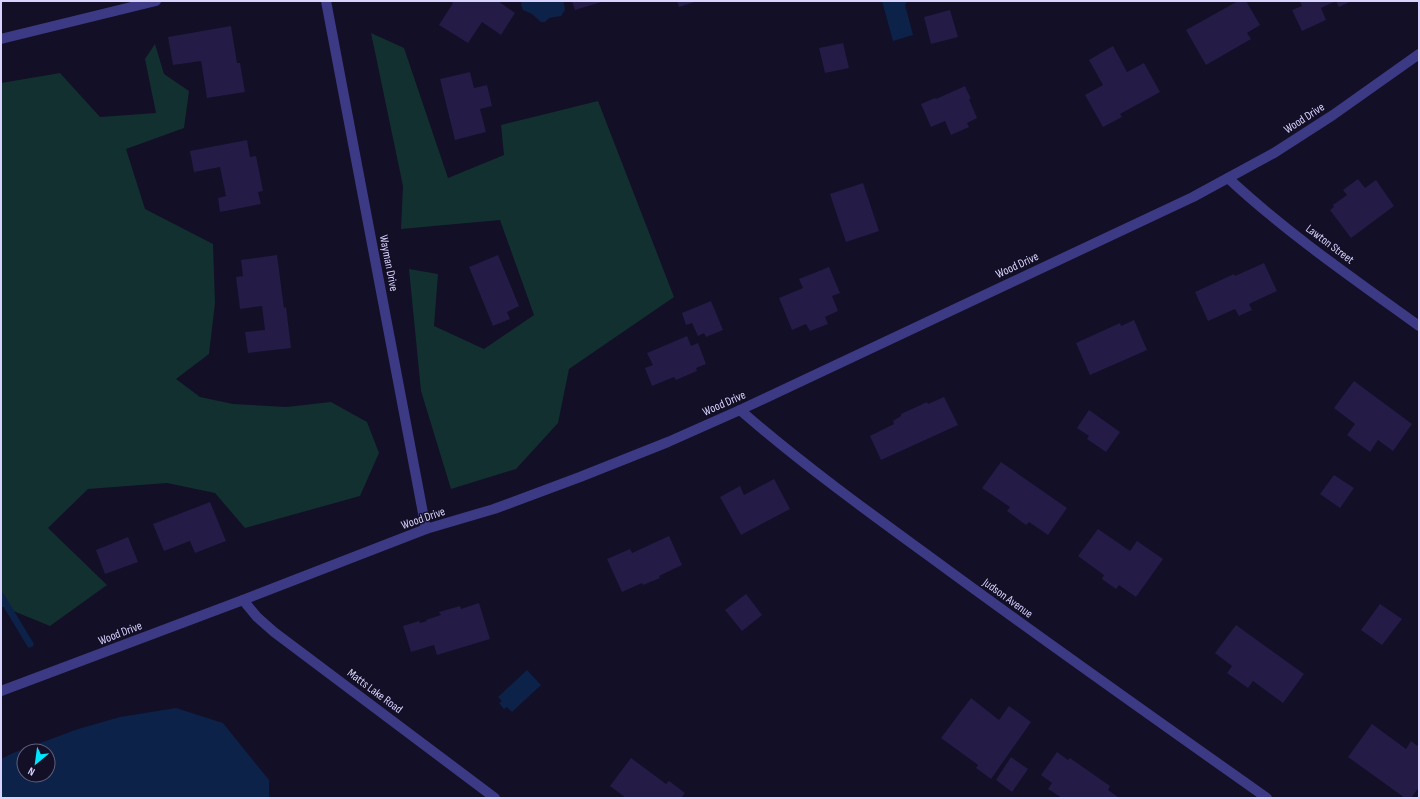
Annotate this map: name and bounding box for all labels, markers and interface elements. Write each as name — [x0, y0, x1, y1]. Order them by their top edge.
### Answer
street label: Wood Drive — [1281, 100, 1328, 137]
street label: Lawton Street — [1303, 221, 1357, 268]
street label: Wayman Drive — [376, 234, 401, 293]
street label: Wood Drive — [993, 249, 1041, 282]
street label: Wood Drive — [700, 387, 748, 420]
street label: Wood Drive — [399, 504, 447, 533]
street label: Judson Avenue — [979, 575, 1036, 622]
street label: Wood Drive — [96, 618, 144, 649]
street label: Matts Lake Road — [344, 666, 405, 717]
north arrow — [16, 743, 56, 783]
text: N — [26, 764, 37, 778]

